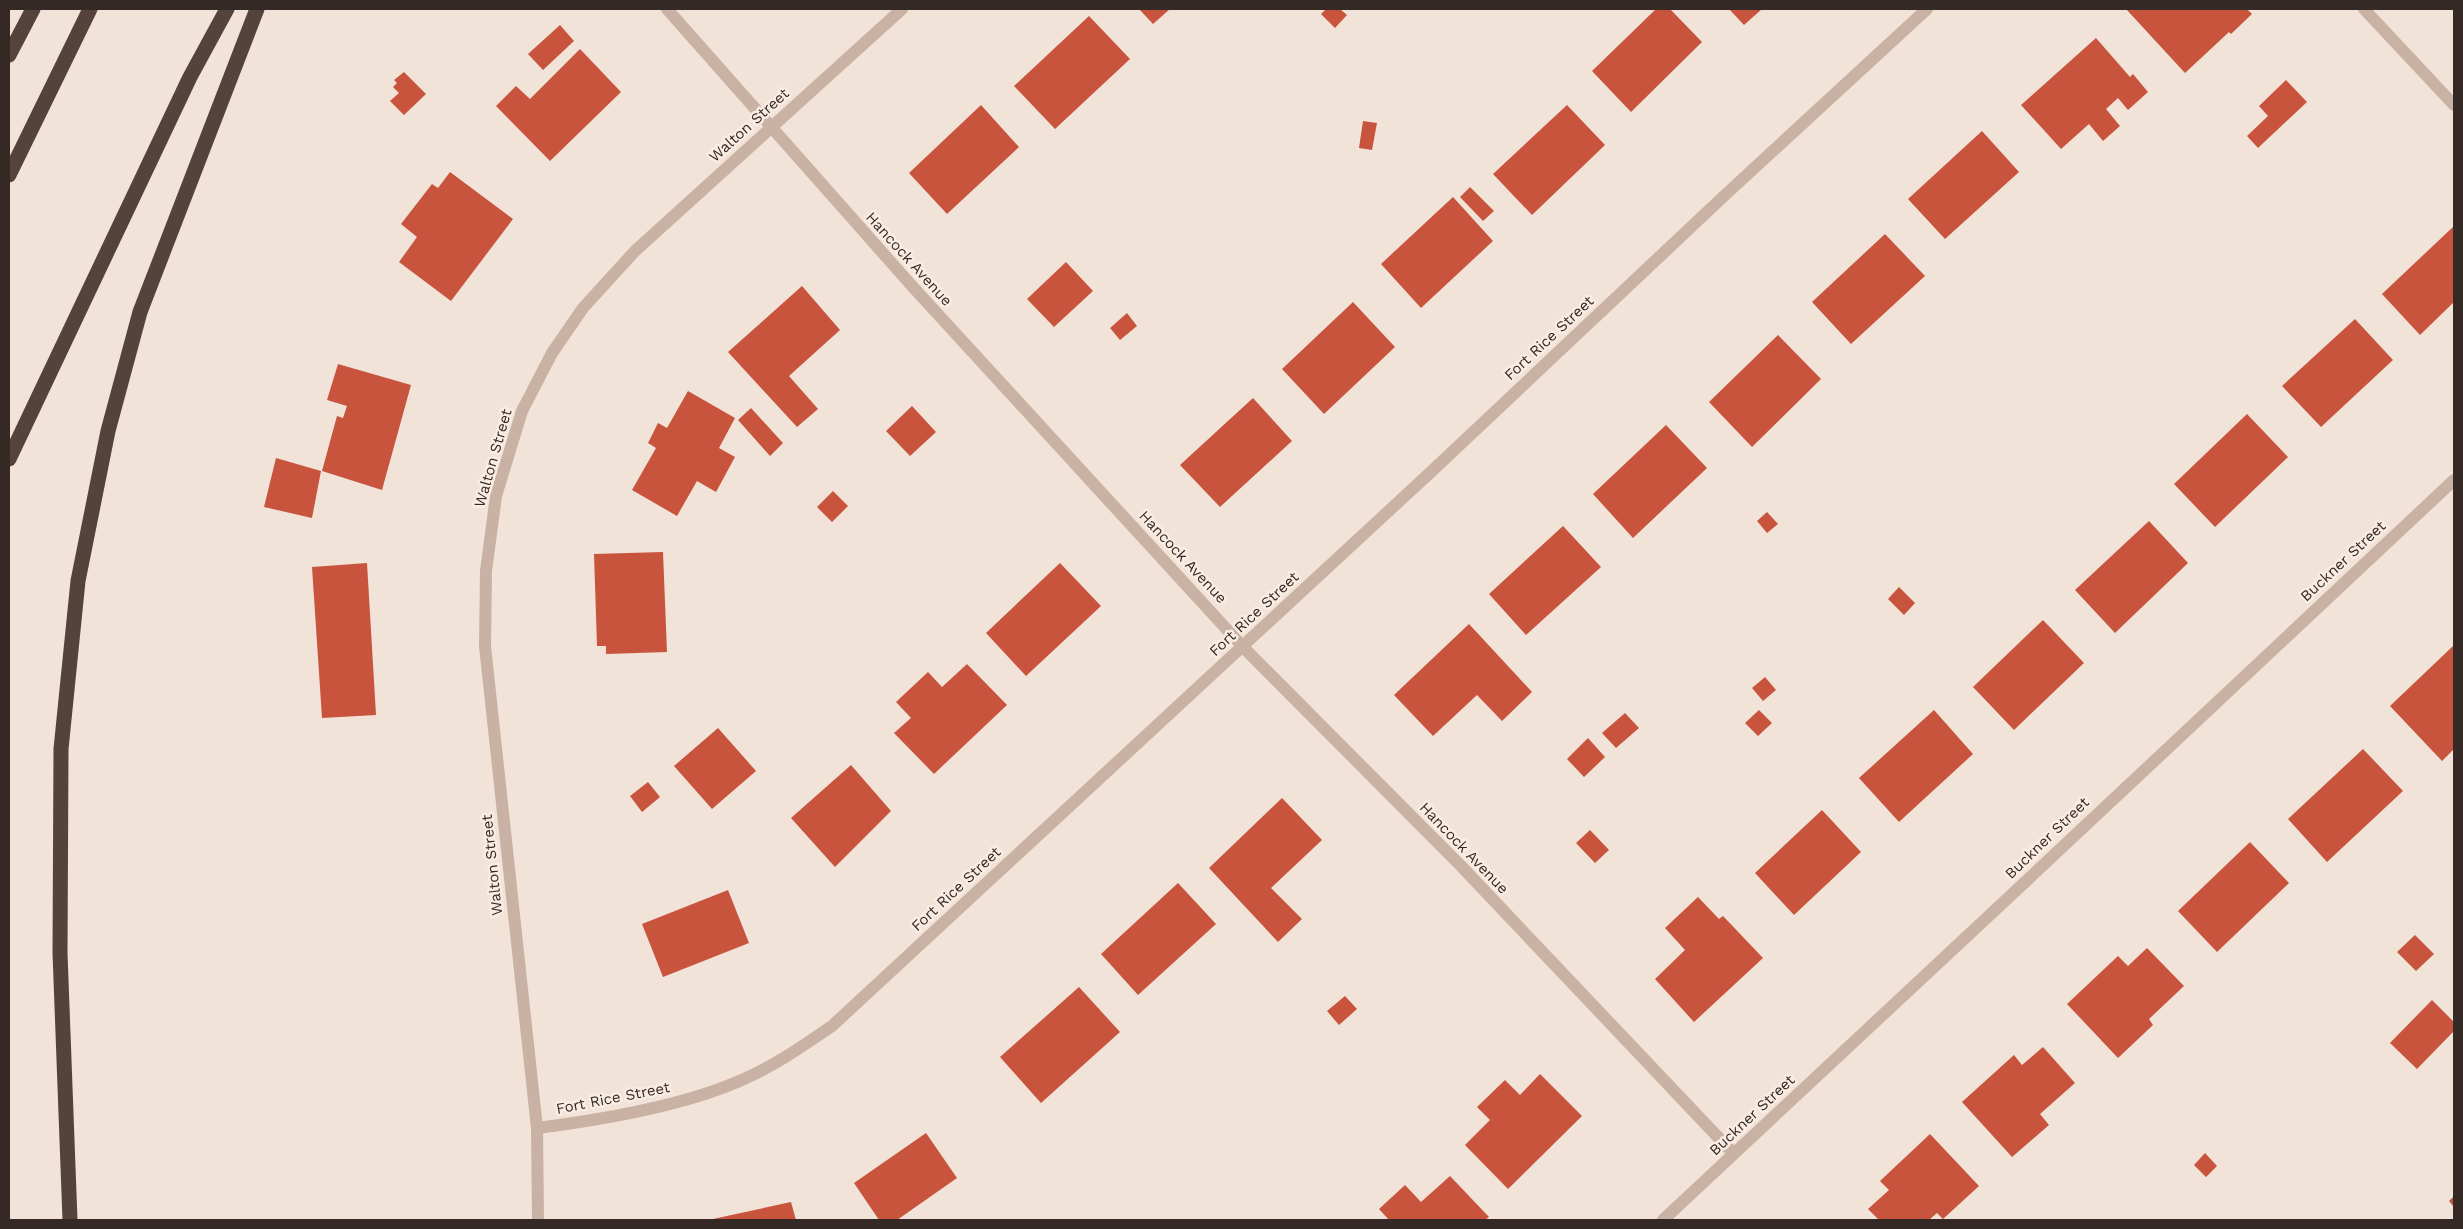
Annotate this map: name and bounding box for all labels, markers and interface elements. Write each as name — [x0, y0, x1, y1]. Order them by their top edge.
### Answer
street label: Walton Street — [705, 84, 793, 166]
street label: Hancock Avenue — [862, 208, 956, 310]
street label: Fort Rice Street — [1501, 292, 1598, 384]
street label: Walton Street — [470, 406, 516, 509]
street label: Hancock Avenue — [1135, 507, 1231, 607]
street label: Buckner Street — [2297, 516, 2390, 605]
street label: Fort Rice Street — [1206, 568, 1303, 660]
street label: Buckner Street — [2001, 793, 2093, 883]
street label: Hancock Avenue — [1416, 798, 1512, 898]
street label: Walton Street — [478, 813, 506, 916]
street label: Fort Rice Street — [908, 843, 1005, 935]
street label: Buckner Street — [1706, 1070, 1799, 1159]
street label: Fort Rice Street — [555, 1078, 672, 1118]

